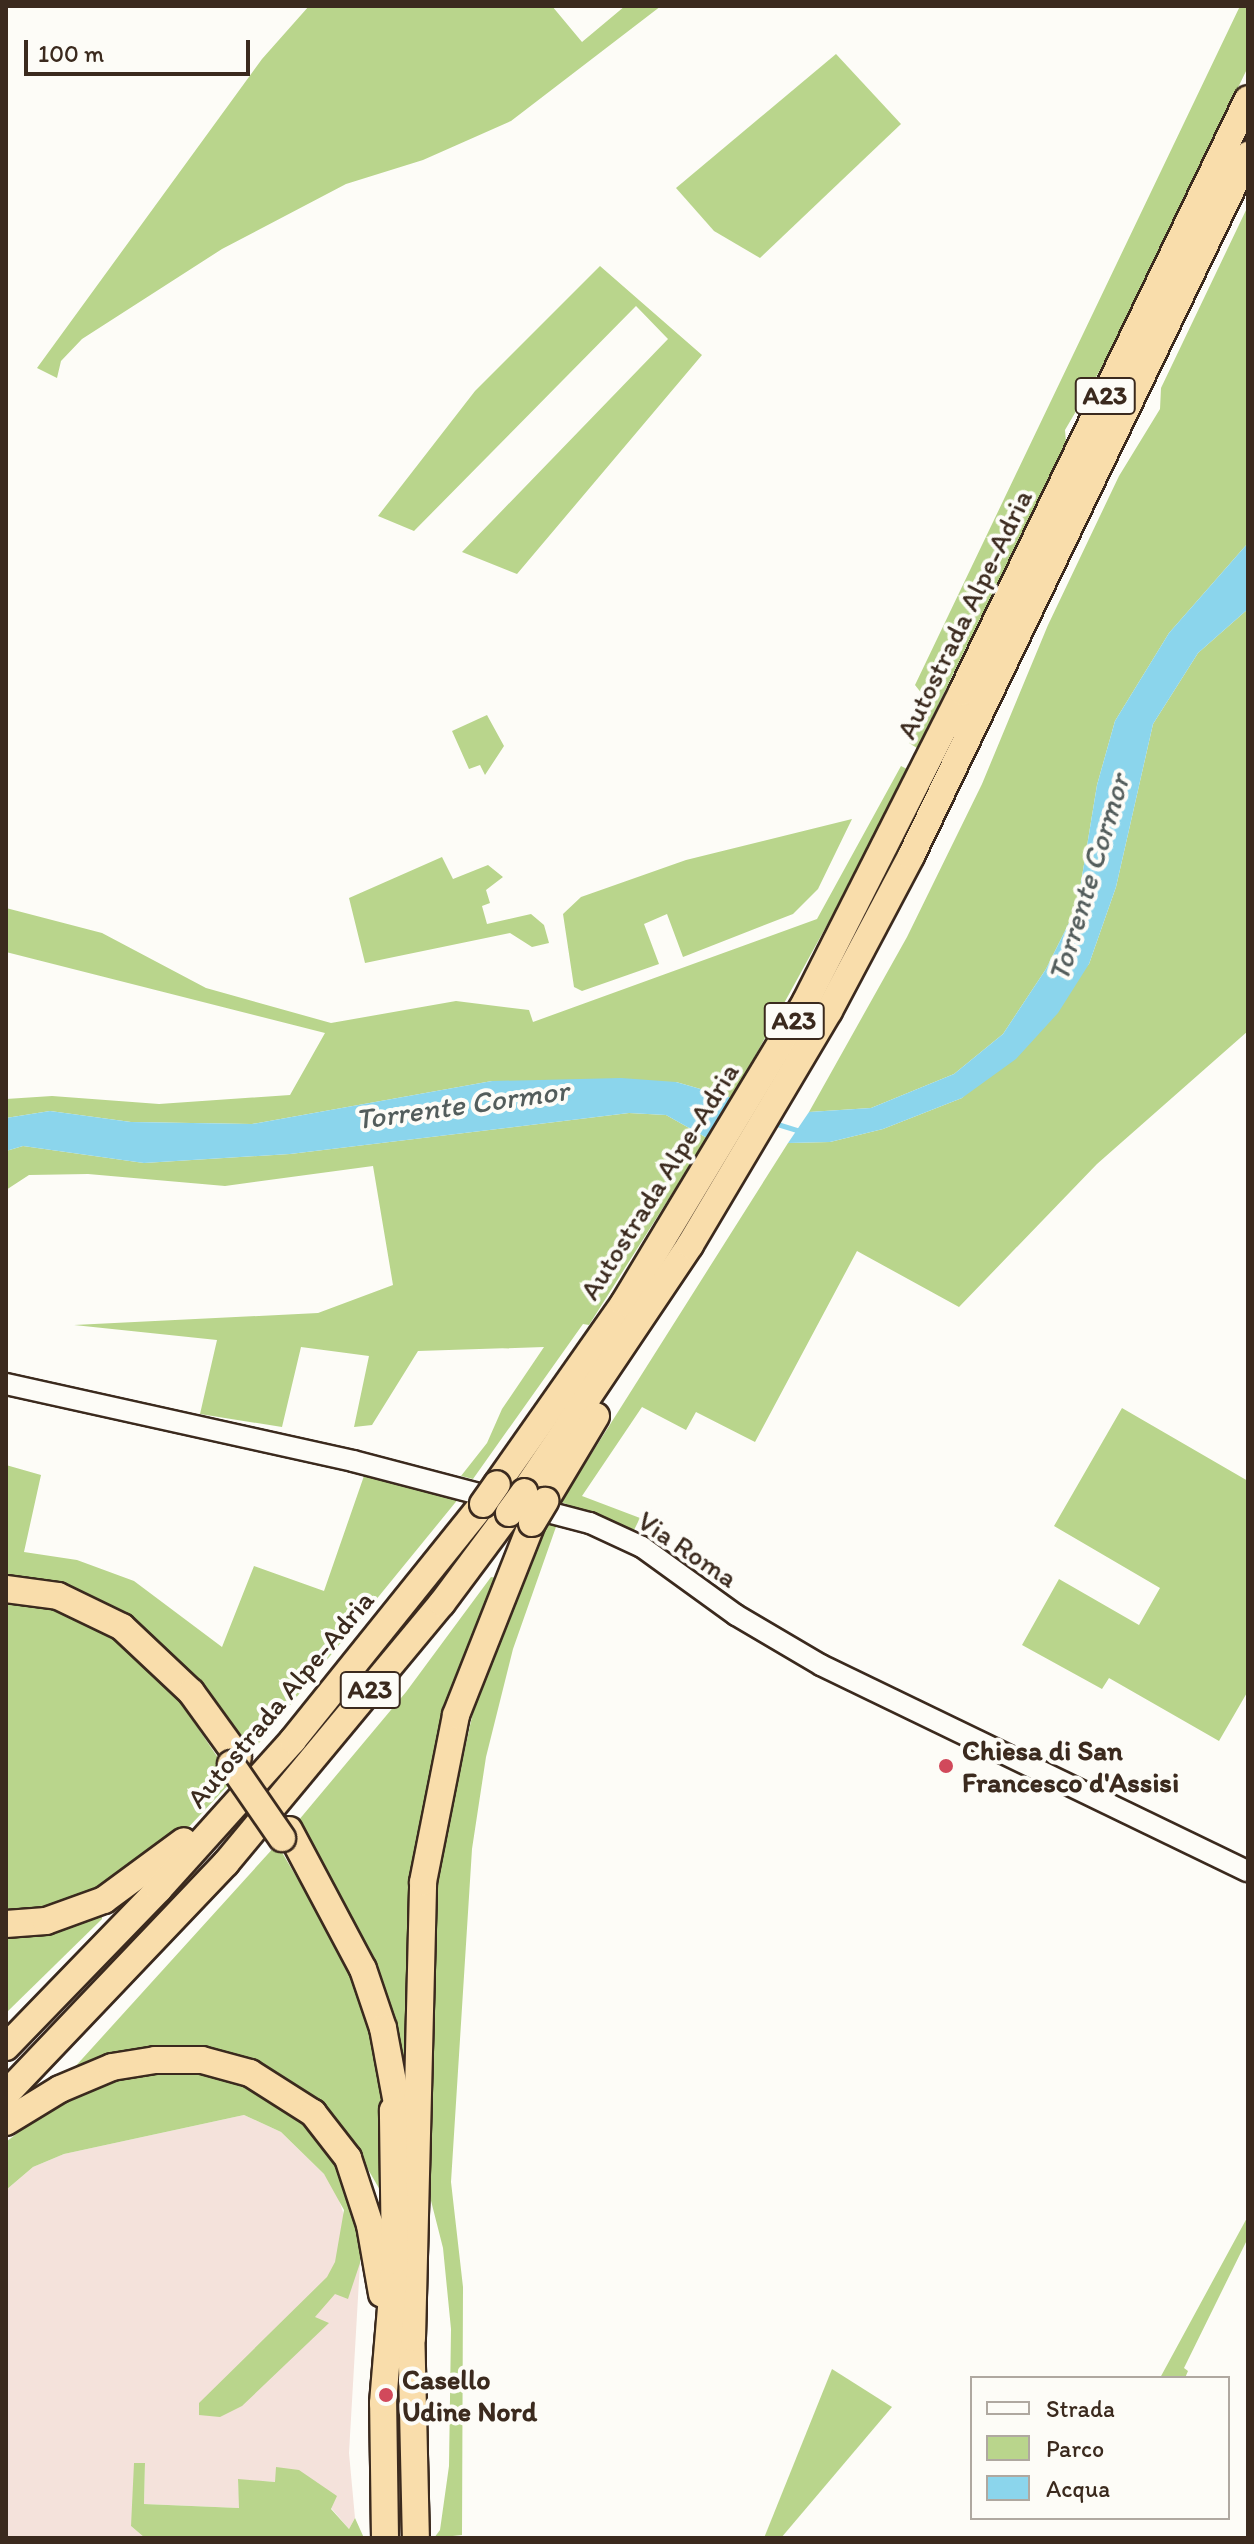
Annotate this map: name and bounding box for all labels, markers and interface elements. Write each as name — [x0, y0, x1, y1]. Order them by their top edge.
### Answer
scale bar — [28, 24, 254, 74]
text: 100 m — [38, 39, 104, 68]
road number: A23 — [1073, 374, 1137, 418]
street label: Autostrada Alpe-Adria — [889, 484, 1039, 744]
water label: Torrente Cormor — [1040, 770, 1138, 986]
road number: A23 — [762, 999, 826, 1043]
street label: Autostrada Alpe-Adria — [573, 1057, 745, 1305]
water label: Torrente Cormor — [354, 1072, 570, 1138]
street label: Via Roma — [632, 1504, 744, 1594]
street label: Autostrada Alpe-Adria — [180, 1584, 380, 1814]
road number: A23 — [338, 1668, 402, 1712]
place label: Chiesa di San Francesco d'Assisi — [962, 1733, 1179, 1799]
marker: Chiesa di San Francesco d'Assisi — [937, 1757, 955, 1775]
place label: Casello Udine Nord — [402, 2362, 537, 2428]
legend — [970, 2376, 1230, 2520]
marker: Casello Udine Nord — [377, 2386, 395, 2404]
text: Strada — [1046, 2394, 1115, 2423]
text: Parco — [1046, 2434, 1104, 2463]
text: Acqua — [1046, 2474, 1110, 2503]

